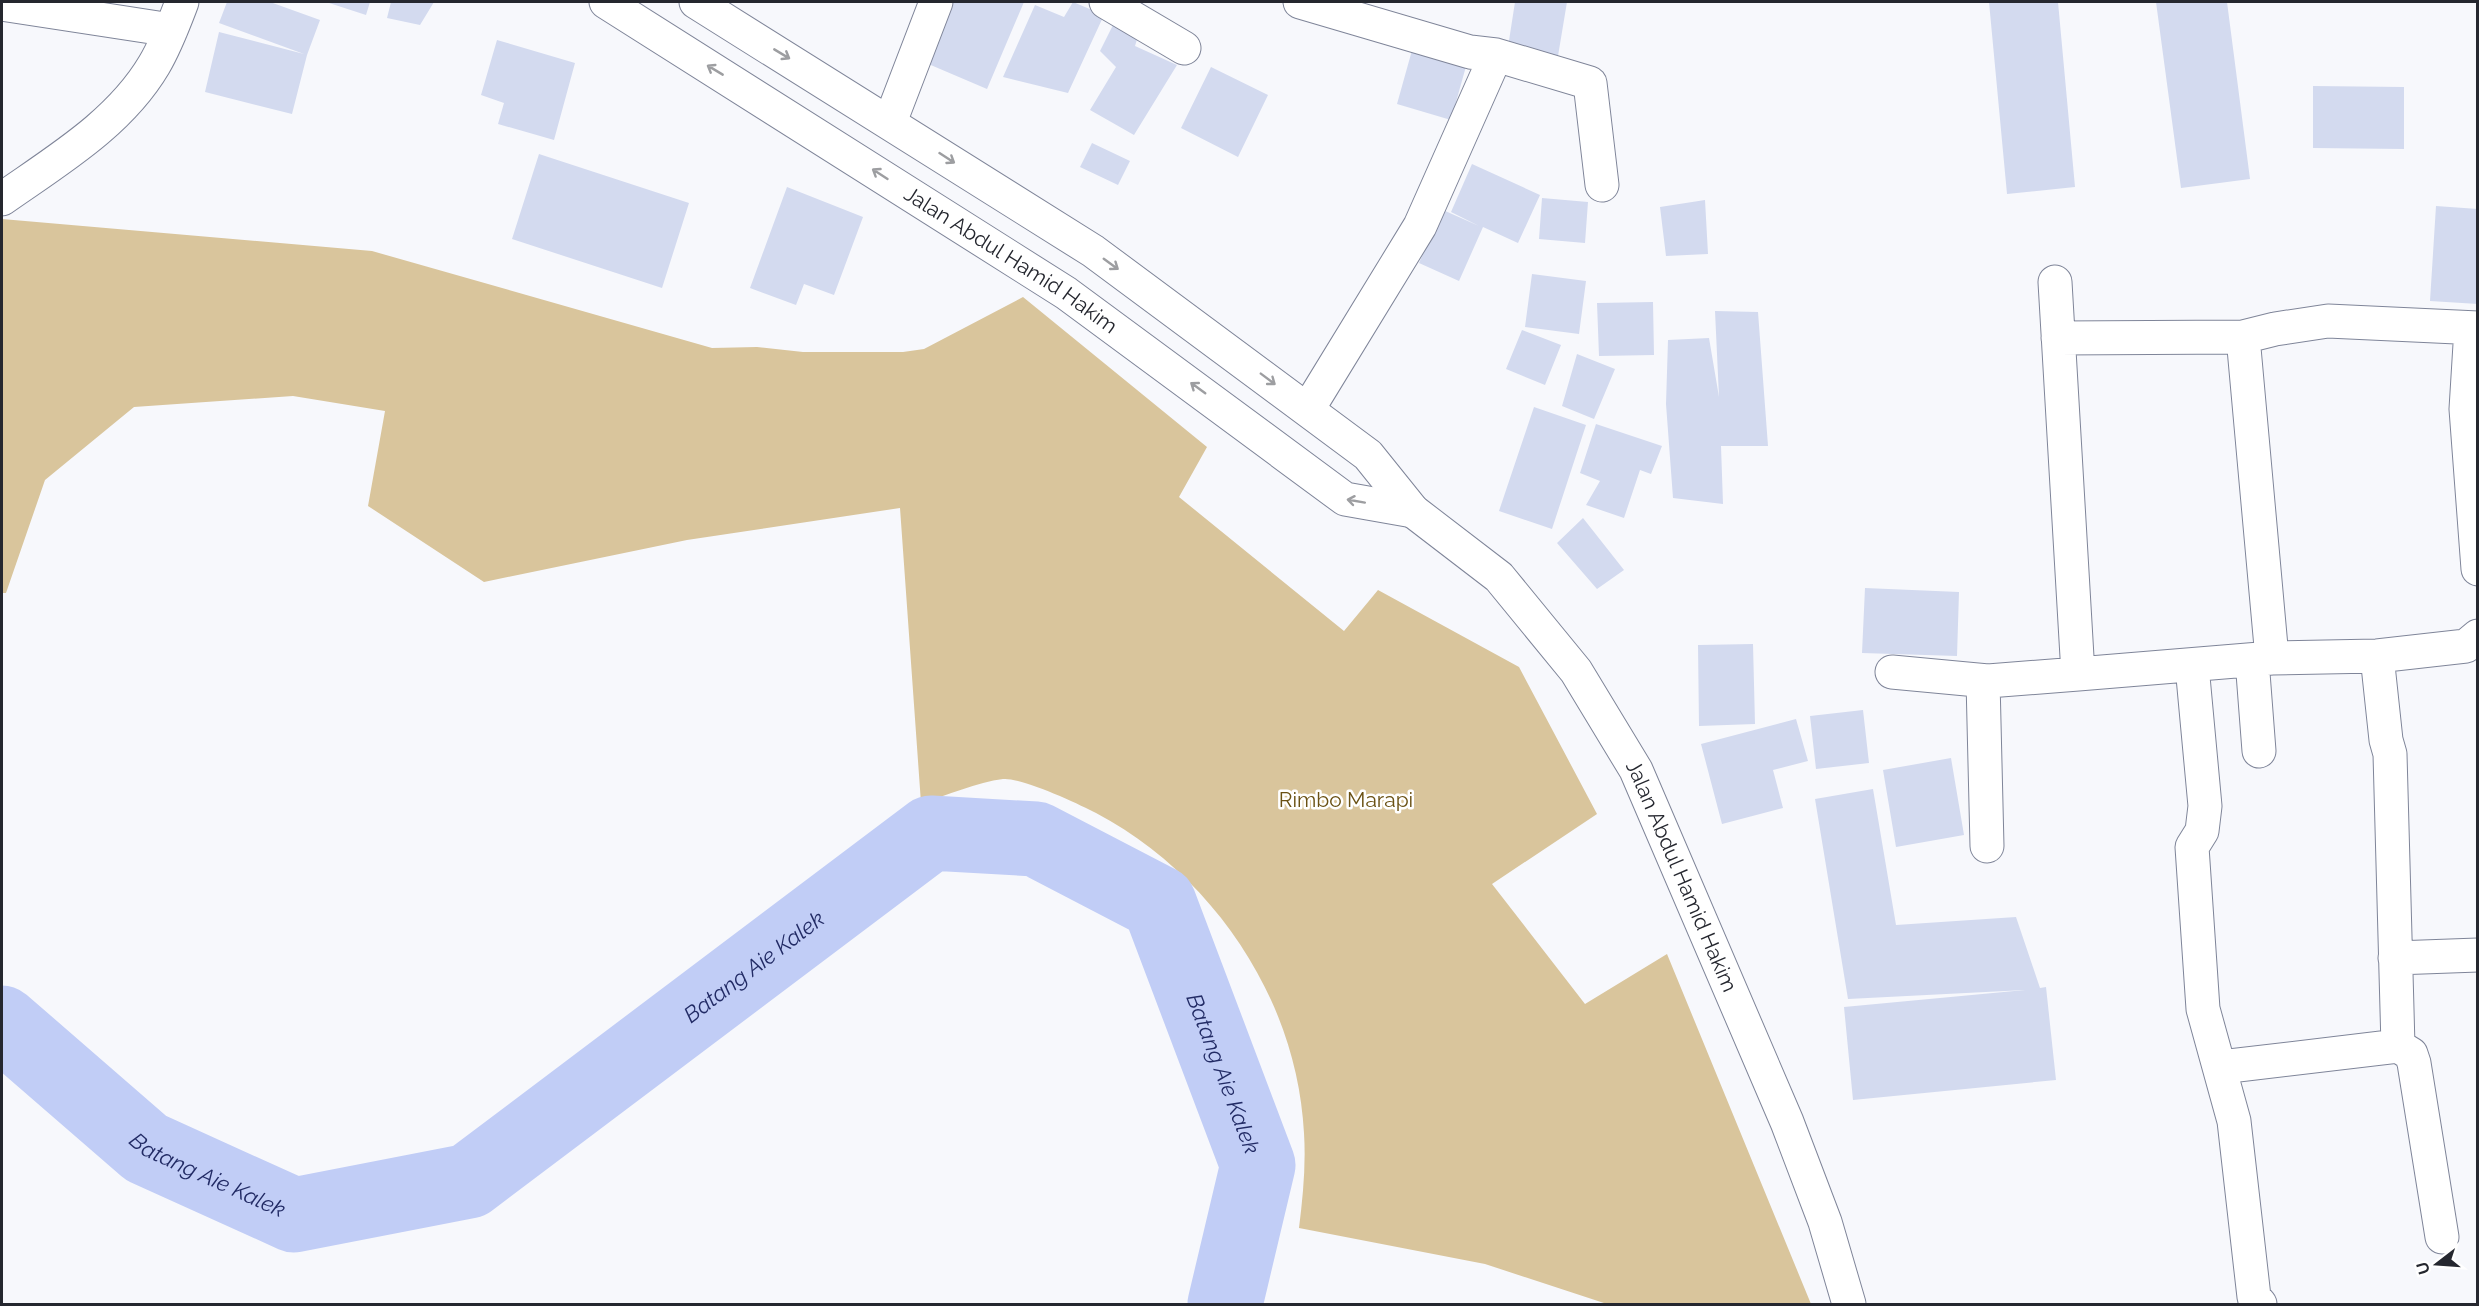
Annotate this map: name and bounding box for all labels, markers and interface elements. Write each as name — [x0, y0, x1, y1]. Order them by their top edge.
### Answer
one-way arrow — [773, 48, 790, 60]
one-way arrow — [707, 64, 724, 76]
one-way arrow — [938, 152, 955, 164]
one-way arrow — [872, 167, 889, 179]
street label: Jalan Abdul Hamid Hakim — [900, 181, 1122, 339]
one-way arrow — [1102, 258, 1118, 270]
one-way arrow — [1260, 373, 1276, 385]
one-way arrow — [1191, 382, 1207, 395]
one-way arrow — [1346, 495, 1366, 506]
street label: Jalan Abdul Hamid Hakim — [1621, 755, 1743, 996]
park label: Rimbo Marapi — [1279, 787, 1413, 812]
water label: Batang Aie Kalek — [678, 905, 829, 1028]
water label: Batang Aie Kalek — [1181, 990, 1266, 1157]
water label: Batang Aie Kalek — [124, 1127, 290, 1223]
north arrow — [2407, 1234, 2467, 1294]
text: U — [2412, 1260, 2434, 1277]

